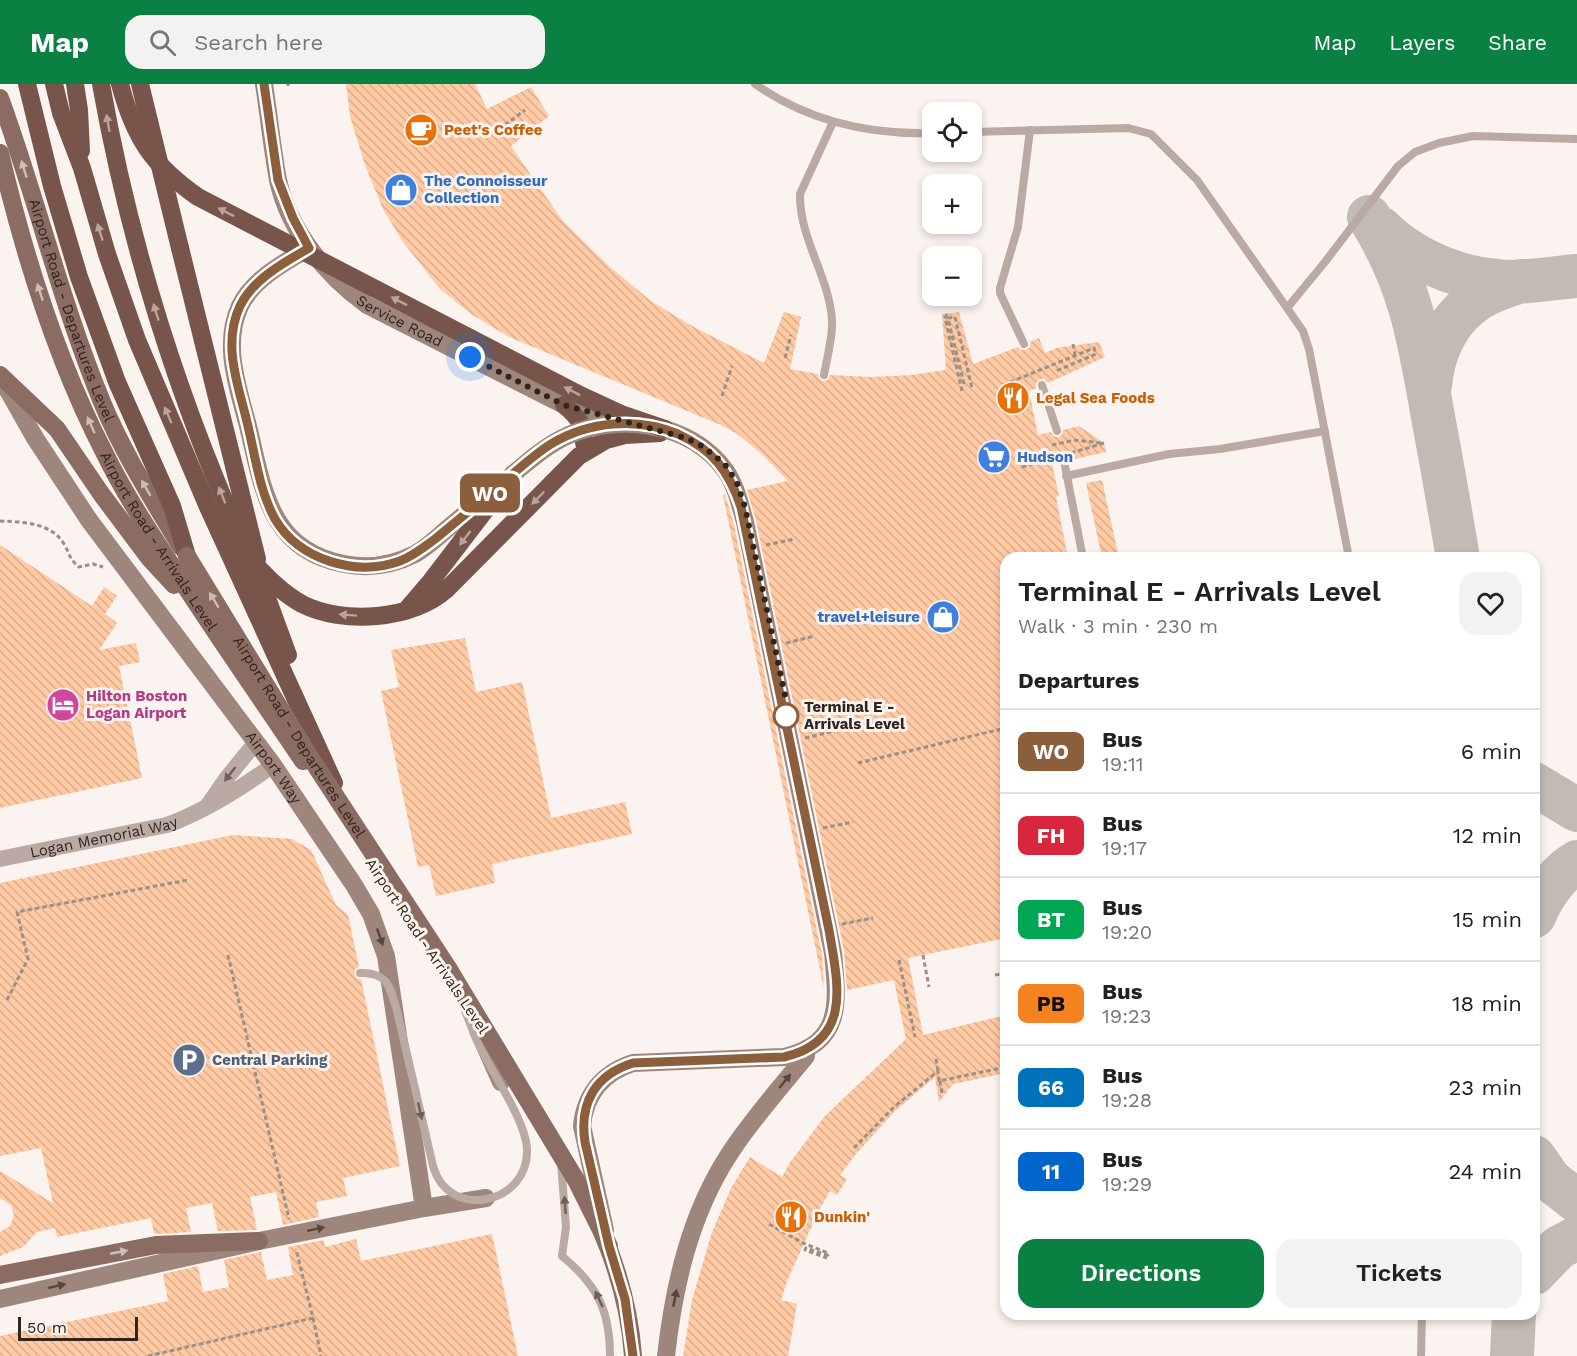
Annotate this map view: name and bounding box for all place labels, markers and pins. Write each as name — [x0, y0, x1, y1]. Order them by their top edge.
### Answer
cafe icon: Peet's Coffee — [403, 112, 439, 148]
place label: Peet's Coffee — [444, 121, 543, 139]
shop icon: The Connoisseur Collection — [383, 172, 419, 208]
place label: The Connoisseur Collection — [424, 172, 548, 207]
restaurant icon: Legal Sea Foods — [995, 380, 1031, 416]
place label: Legal Sea Foods — [1036, 389, 1155, 407]
supermarket icon: Hudson — [976, 439, 1012, 475]
place label: Hudson — [1017, 448, 1073, 466]
shop icon: travel+leisure — [925, 599, 961, 635]
place label: travel+leisure — [818, 608, 920, 626]
hotel icon: Hilton Boston Logan Airport — [45, 687, 81, 723]
place label: Hilton Boston Logan Airport — [86, 687, 187, 722]
place label: Terminal E - Arrivals Level — [804, 698, 905, 733]
marker: Terminal E - Arrivals Level — [773, 703, 799, 729]
parking icon: Central Parking — [171, 1042, 207, 1078]
place label: Central Parking — [212, 1051, 328, 1069]
restaurant icon: Dunkin' — [773, 1199, 809, 1235]
place label: Dunkin' — [814, 1208, 870, 1226]

